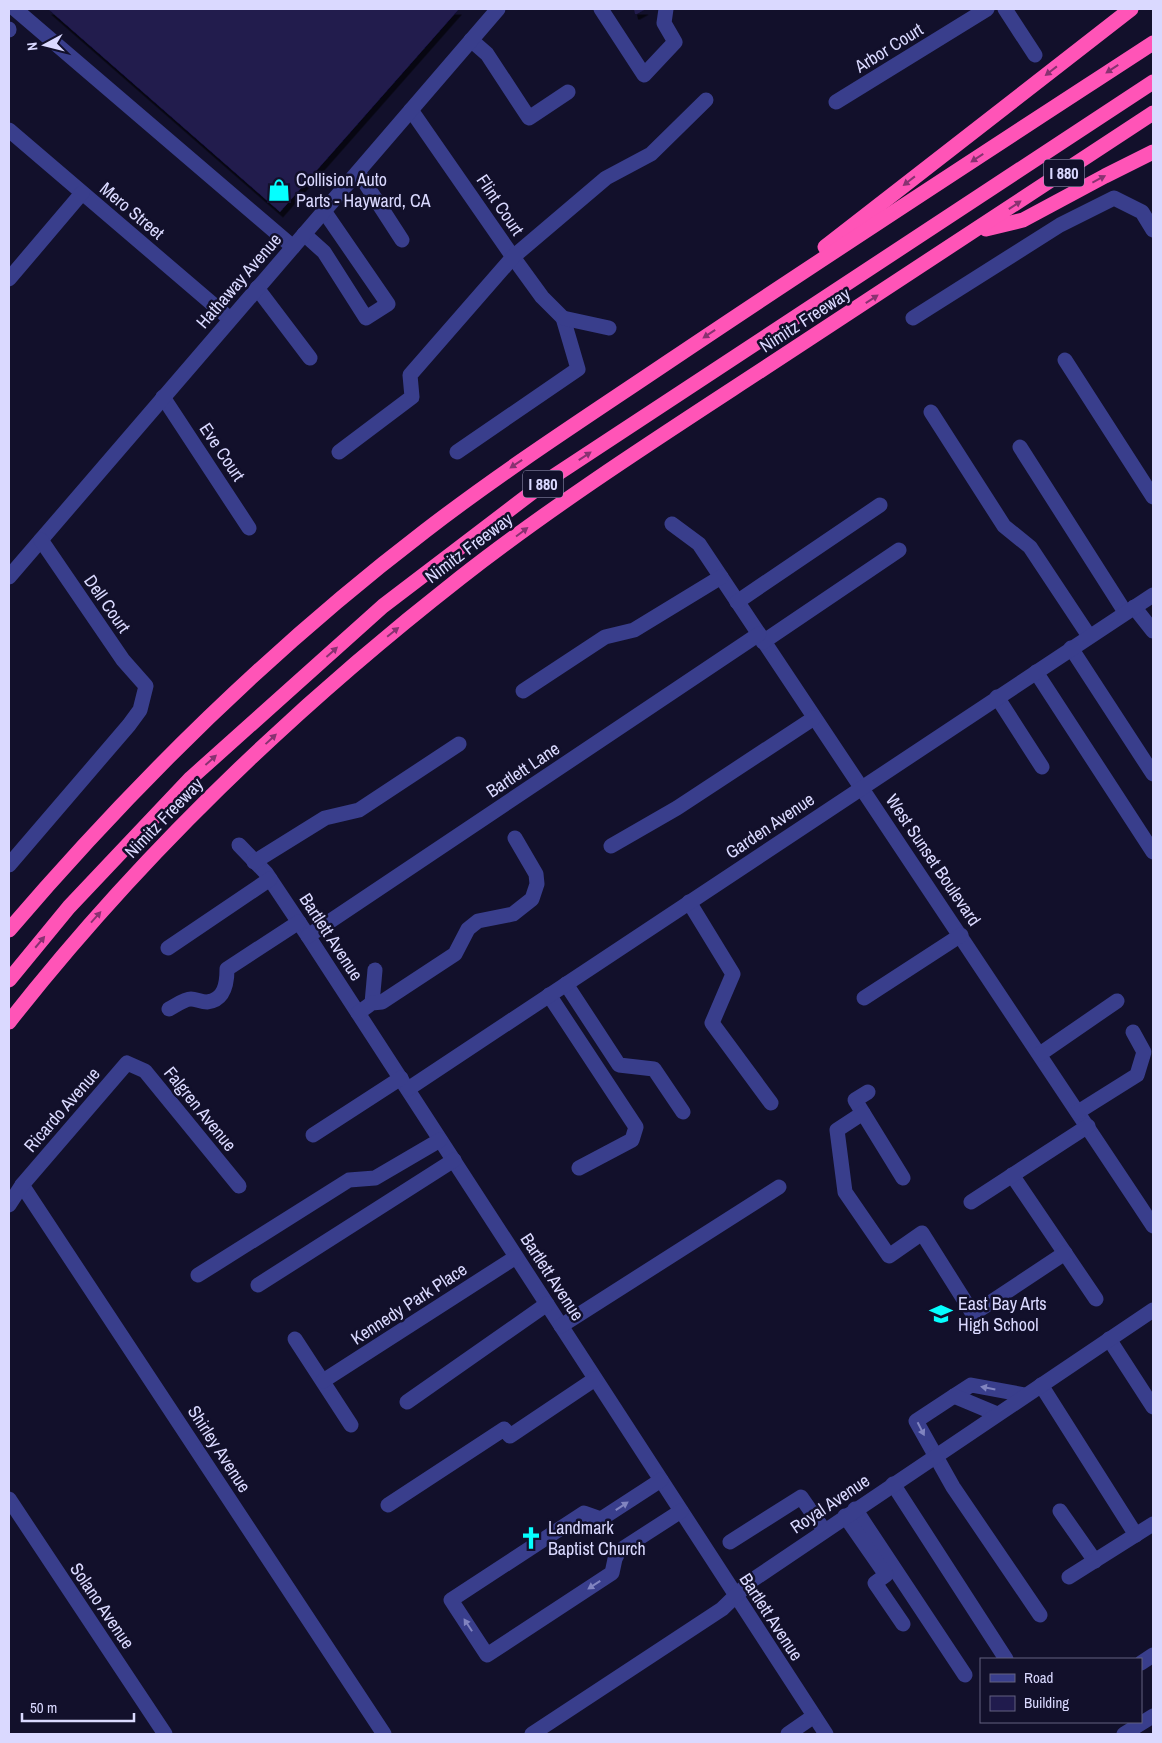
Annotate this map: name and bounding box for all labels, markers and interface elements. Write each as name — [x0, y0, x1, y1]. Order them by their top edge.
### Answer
street label: Arbor Court — [849, 17, 928, 79]
north arrow — [20, 20, 70, 70]
text: N — [23, 41, 42, 52]
one-way arrow — [1106, 65, 1119, 74]
one-way arrow — [1045, 66, 1058, 76]
one-way arrow — [970, 154, 983, 163]
road number: I 880 — [1044, 160, 1084, 187]
place label: Collision Auto Parts - Hayward, CA — [296, 167, 431, 213]
street label: Flint Court — [471, 169, 530, 240]
one-way arrow — [1091, 175, 1106, 183]
street label: Mero Street — [95, 176, 170, 245]
one-way arrow — [903, 176, 916, 187]
shop icon: Collision Auto Parts - Hayward, CA — [266, 177, 292, 203]
one-way arrow — [1008, 200, 1022, 210]
street label: Hathaway Avenue — [190, 228, 287, 334]
street label: Nimitz Freeway — [755, 281, 855, 358]
one-way arrow — [865, 294, 878, 303]
one-way arrow — [702, 329, 716, 339]
street label: Eve Court — [194, 418, 251, 486]
one-way arrow — [578, 451, 591, 461]
one-way arrow — [510, 459, 523, 469]
road number: I 880 — [523, 470, 563, 498]
street label: Nimitz Freeway — [420, 506, 518, 589]
one-way arrow — [515, 527, 529, 537]
street label: Dell Court — [78, 570, 136, 638]
one-way arrow — [386, 626, 399, 637]
one-way arrow — [325, 646, 337, 658]
one-way arrow — [265, 733, 277, 745]
street label: Bartlett Lane — [481, 736, 564, 803]
one-way arrow — [204, 754, 216, 766]
street label: Nimitz Freeway — [119, 771, 209, 864]
street label: Garden Avenue — [720, 787, 819, 865]
street label: West Sunset Boulevard — [880, 789, 987, 931]
street label: Bartlett Avenue — [294, 888, 369, 985]
one-way arrow — [90, 911, 102, 923]
one-way arrow — [34, 936, 45, 949]
street label: Falgren Avenue — [158, 1061, 242, 1156]
street label: Ricardo Avenue — [18, 1062, 105, 1157]
street label: Bartlett Avenue — [515, 1228, 590, 1325]
street label: Kennedy Park Place — [346, 1257, 472, 1350]
place label: East Bay Arts High School — [958, 1291, 1047, 1337]
school or university icon: East Bay Arts High School — [928, 1301, 954, 1327]
one-way arrow — [980, 1384, 996, 1392]
street label: Shirley Avenue — [182, 1400, 257, 1497]
one-way arrow — [916, 1422, 925, 1437]
street label: Royal Avenue — [785, 1468, 874, 1539]
one-way arrow — [615, 1501, 629, 1510]
place label: Landmark Baptist Church — [548, 1515, 646, 1561]
church icon: Landmark Baptist Church — [518, 1525, 544, 1551]
street label: Solano Avenue — [64, 1558, 140, 1654]
street label: Bartlett Avenue — [734, 1568, 809, 1665]
one-way arrow — [587, 1580, 601, 1589]
one-way arrow — [463, 1619, 473, 1632]
legend — [980, 1658, 1142, 1723]
text: Road — [1024, 1667, 1053, 1688]
scale bar — [22, 1690, 135, 1722]
text: Building — [1024, 1692, 1069, 1713]
text: 50 m — [30, 1697, 57, 1718]

